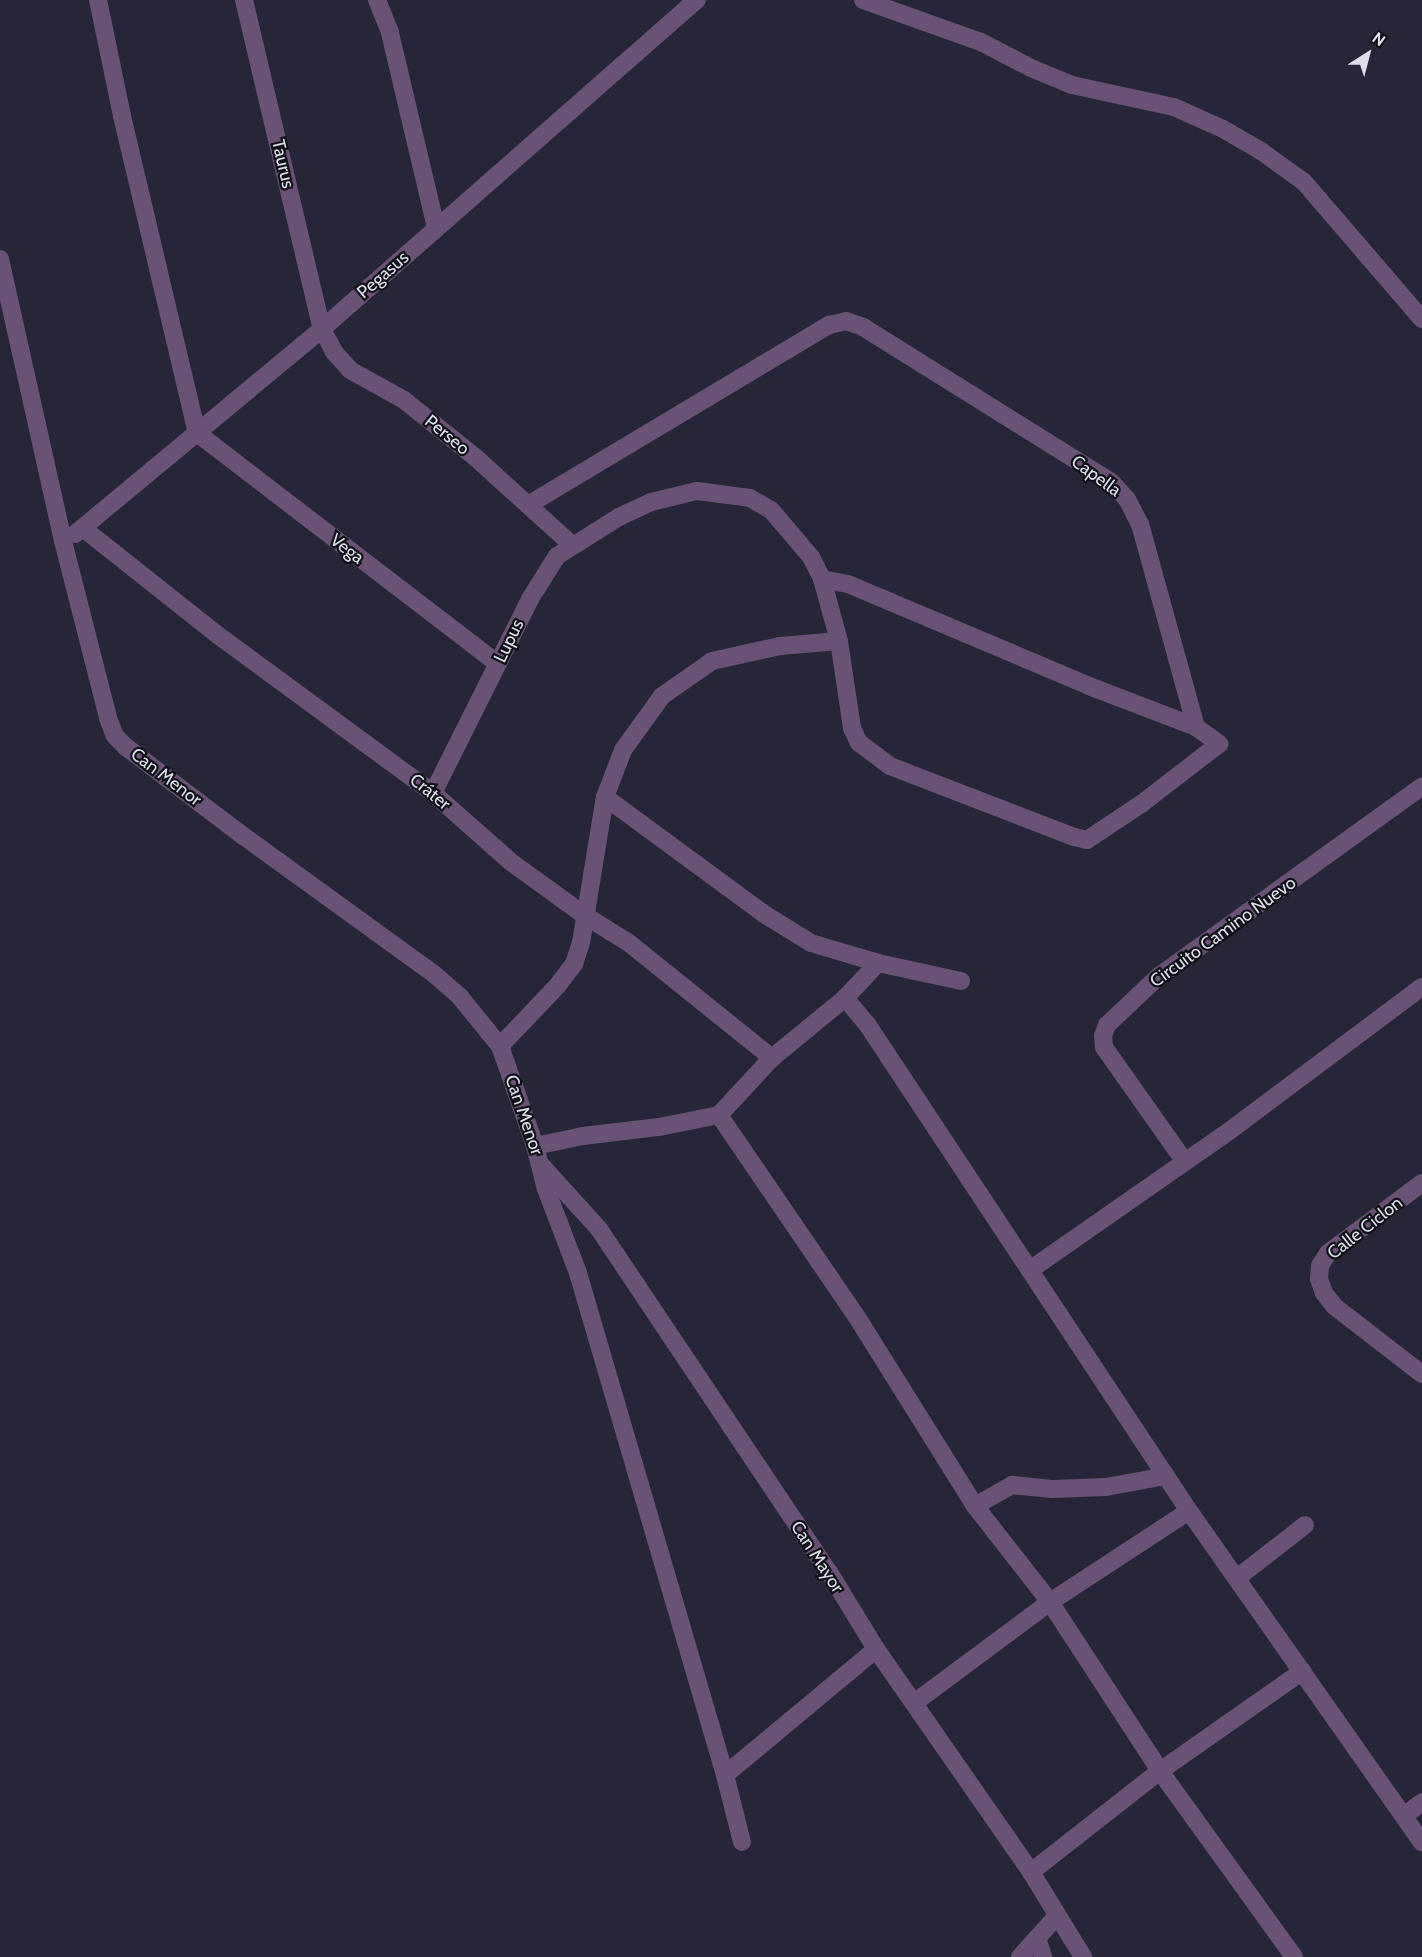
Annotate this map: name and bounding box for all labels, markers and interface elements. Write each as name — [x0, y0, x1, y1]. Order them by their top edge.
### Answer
north arrow — [1338, 24, 1398, 84]
text: N — [1369, 28, 1389, 50]
street label: Taurus — [267, 138, 299, 190]
street label: Pegasus — [353, 247, 413, 303]
street label: Perseo — [420, 410, 474, 460]
street label: Capella — [1067, 451, 1125, 501]
street label: Vega — [326, 529, 368, 569]
street label: Lupus — [489, 616, 529, 666]
street label: Can Menor — [126, 743, 206, 811]
street label: Cráter — [405, 769, 455, 815]
street label: Circuito Camino Nuevo — [1146, 872, 1300, 992]
street label: Can Menor — [500, 1072, 548, 1158]
street label: Calle Ciclon — [1323, 1192, 1407, 1264]
street label: Can Mayor — [786, 1517, 848, 1597]

